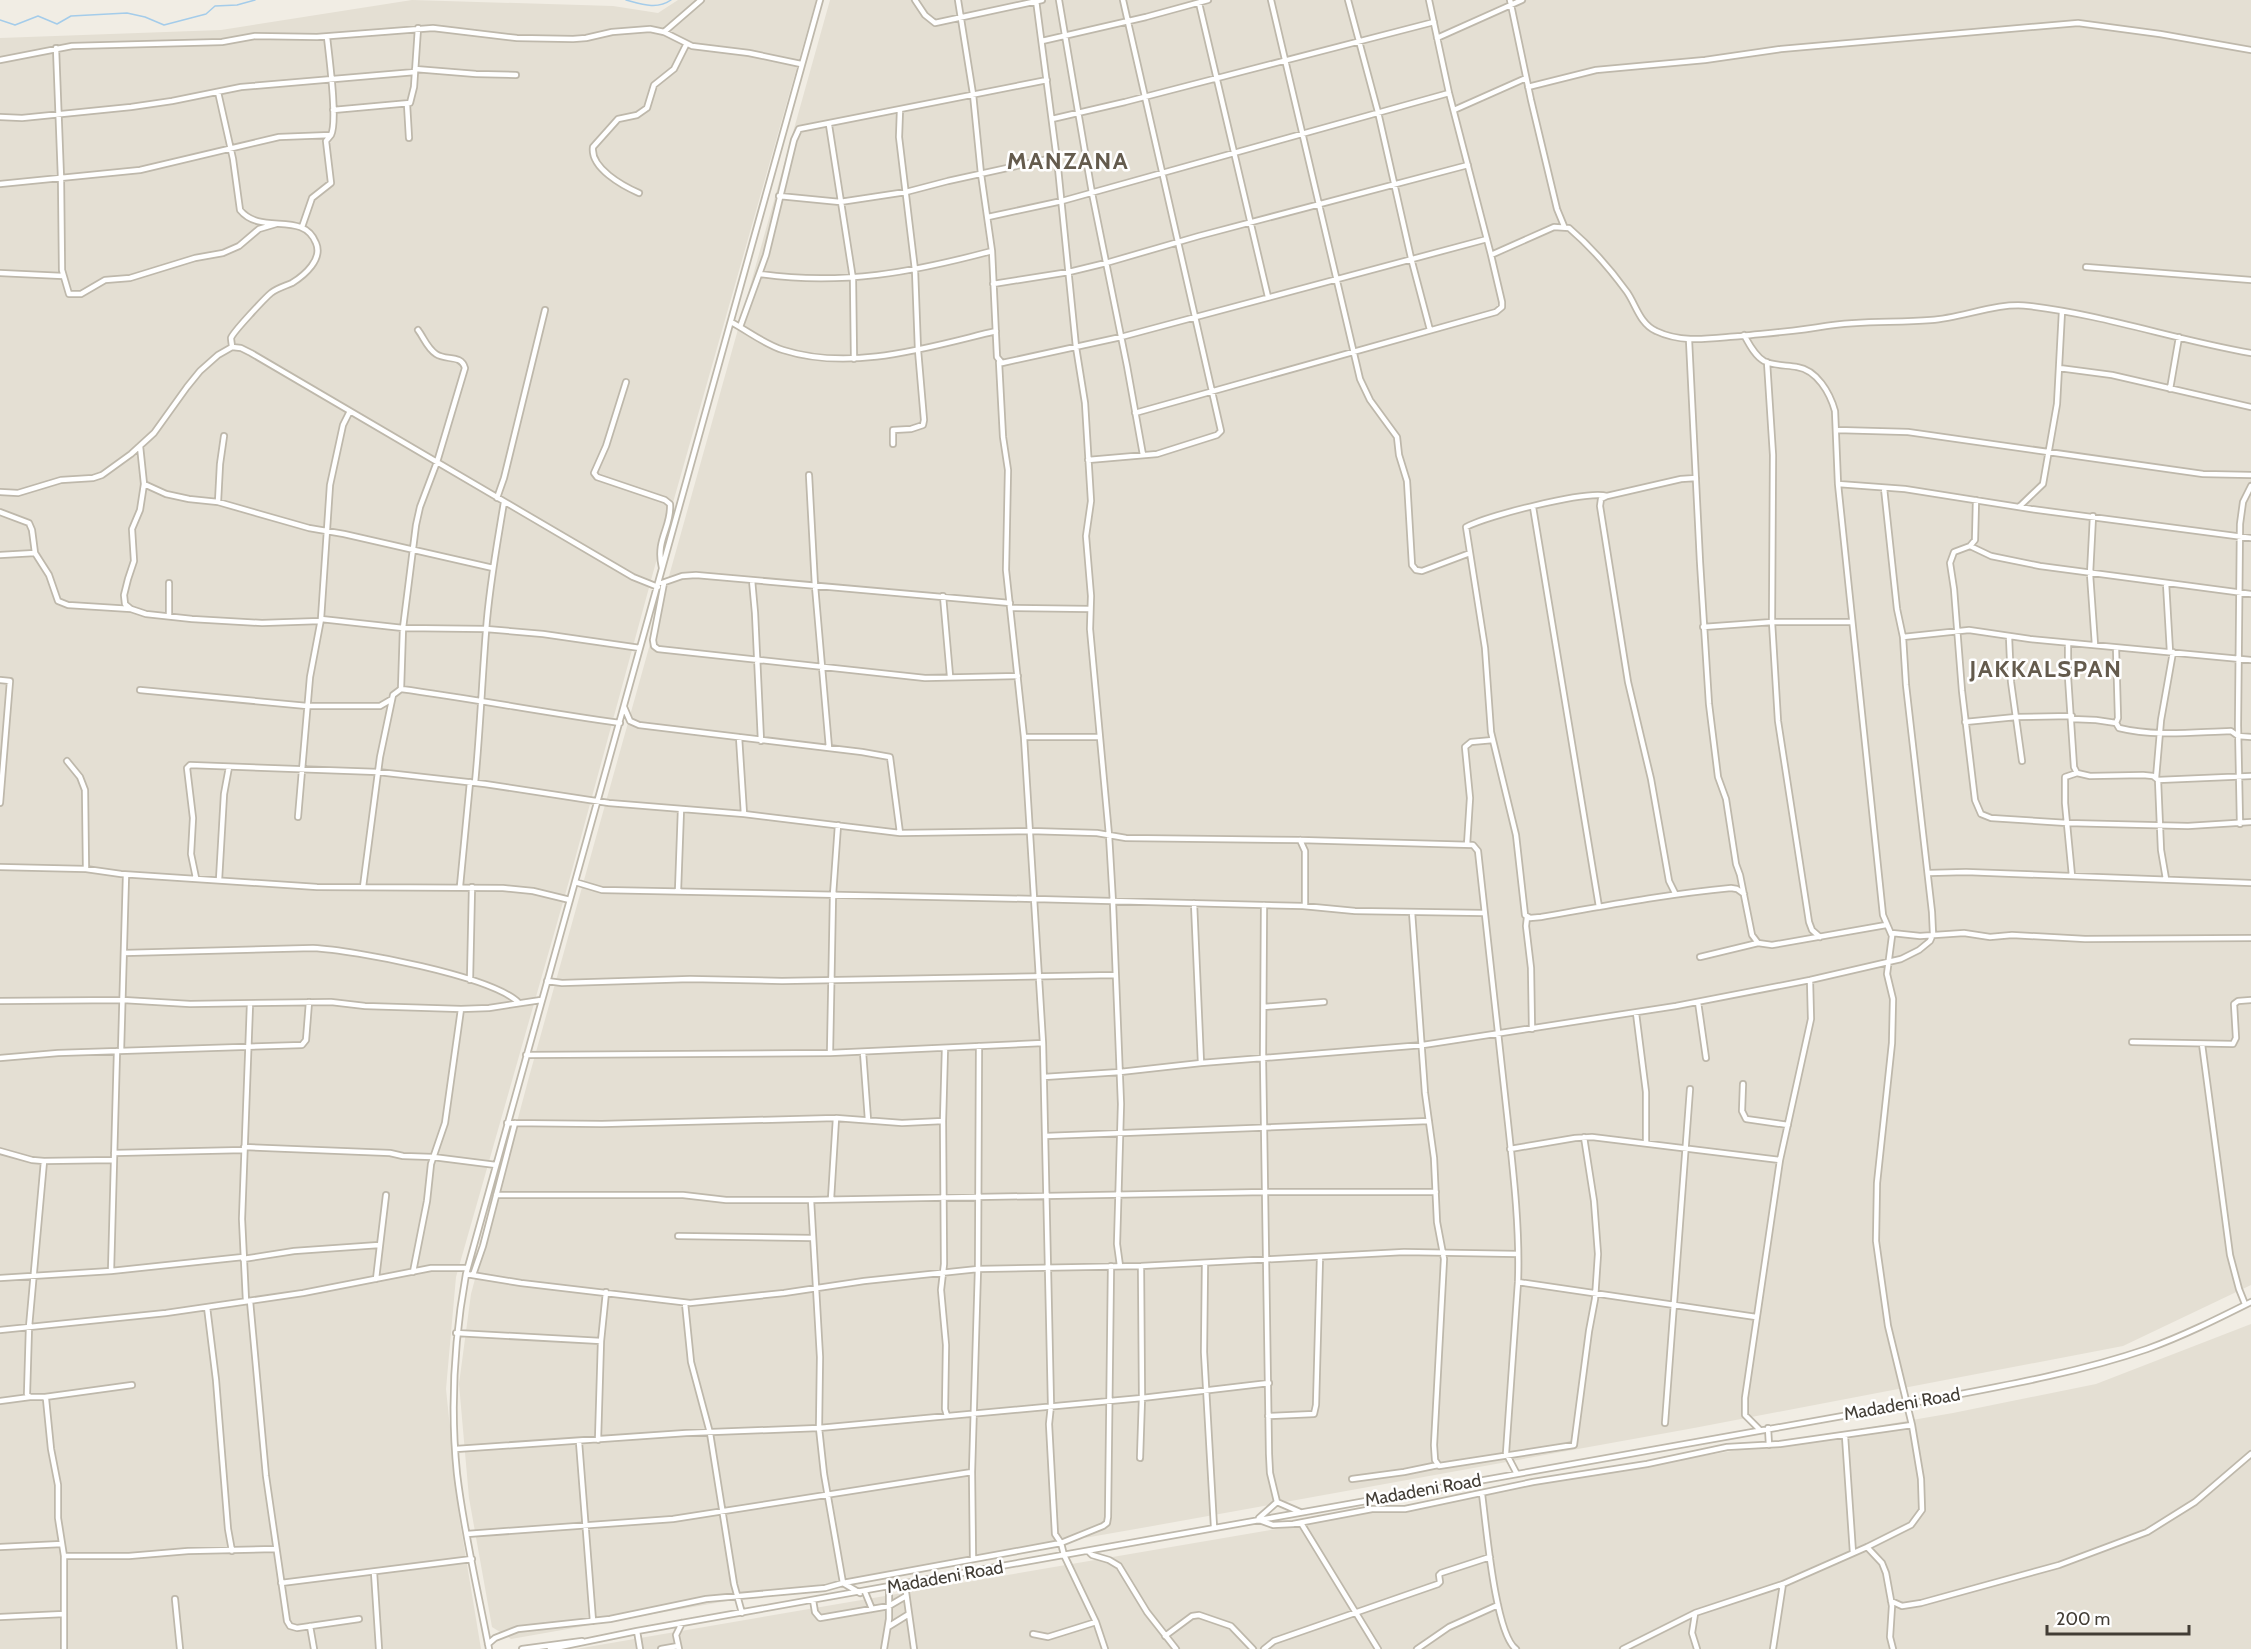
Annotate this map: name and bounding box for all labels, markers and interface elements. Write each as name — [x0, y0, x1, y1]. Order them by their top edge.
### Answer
district label: MANZANA — [1007, 146, 1129, 175]
district label: JAKKALSPAN — [1968, 654, 2123, 683]
street label: Madadeni Road — [1842, 1383, 1962, 1425]
street label: Madadeni Road — [1363, 1469, 1483, 1511]
street label: Madadeni Road — [885, 1556, 1005, 1598]
scale bar — [2047, 1598, 2190, 1636]
text: 200 m — [2056, 1608, 2110, 1630]

